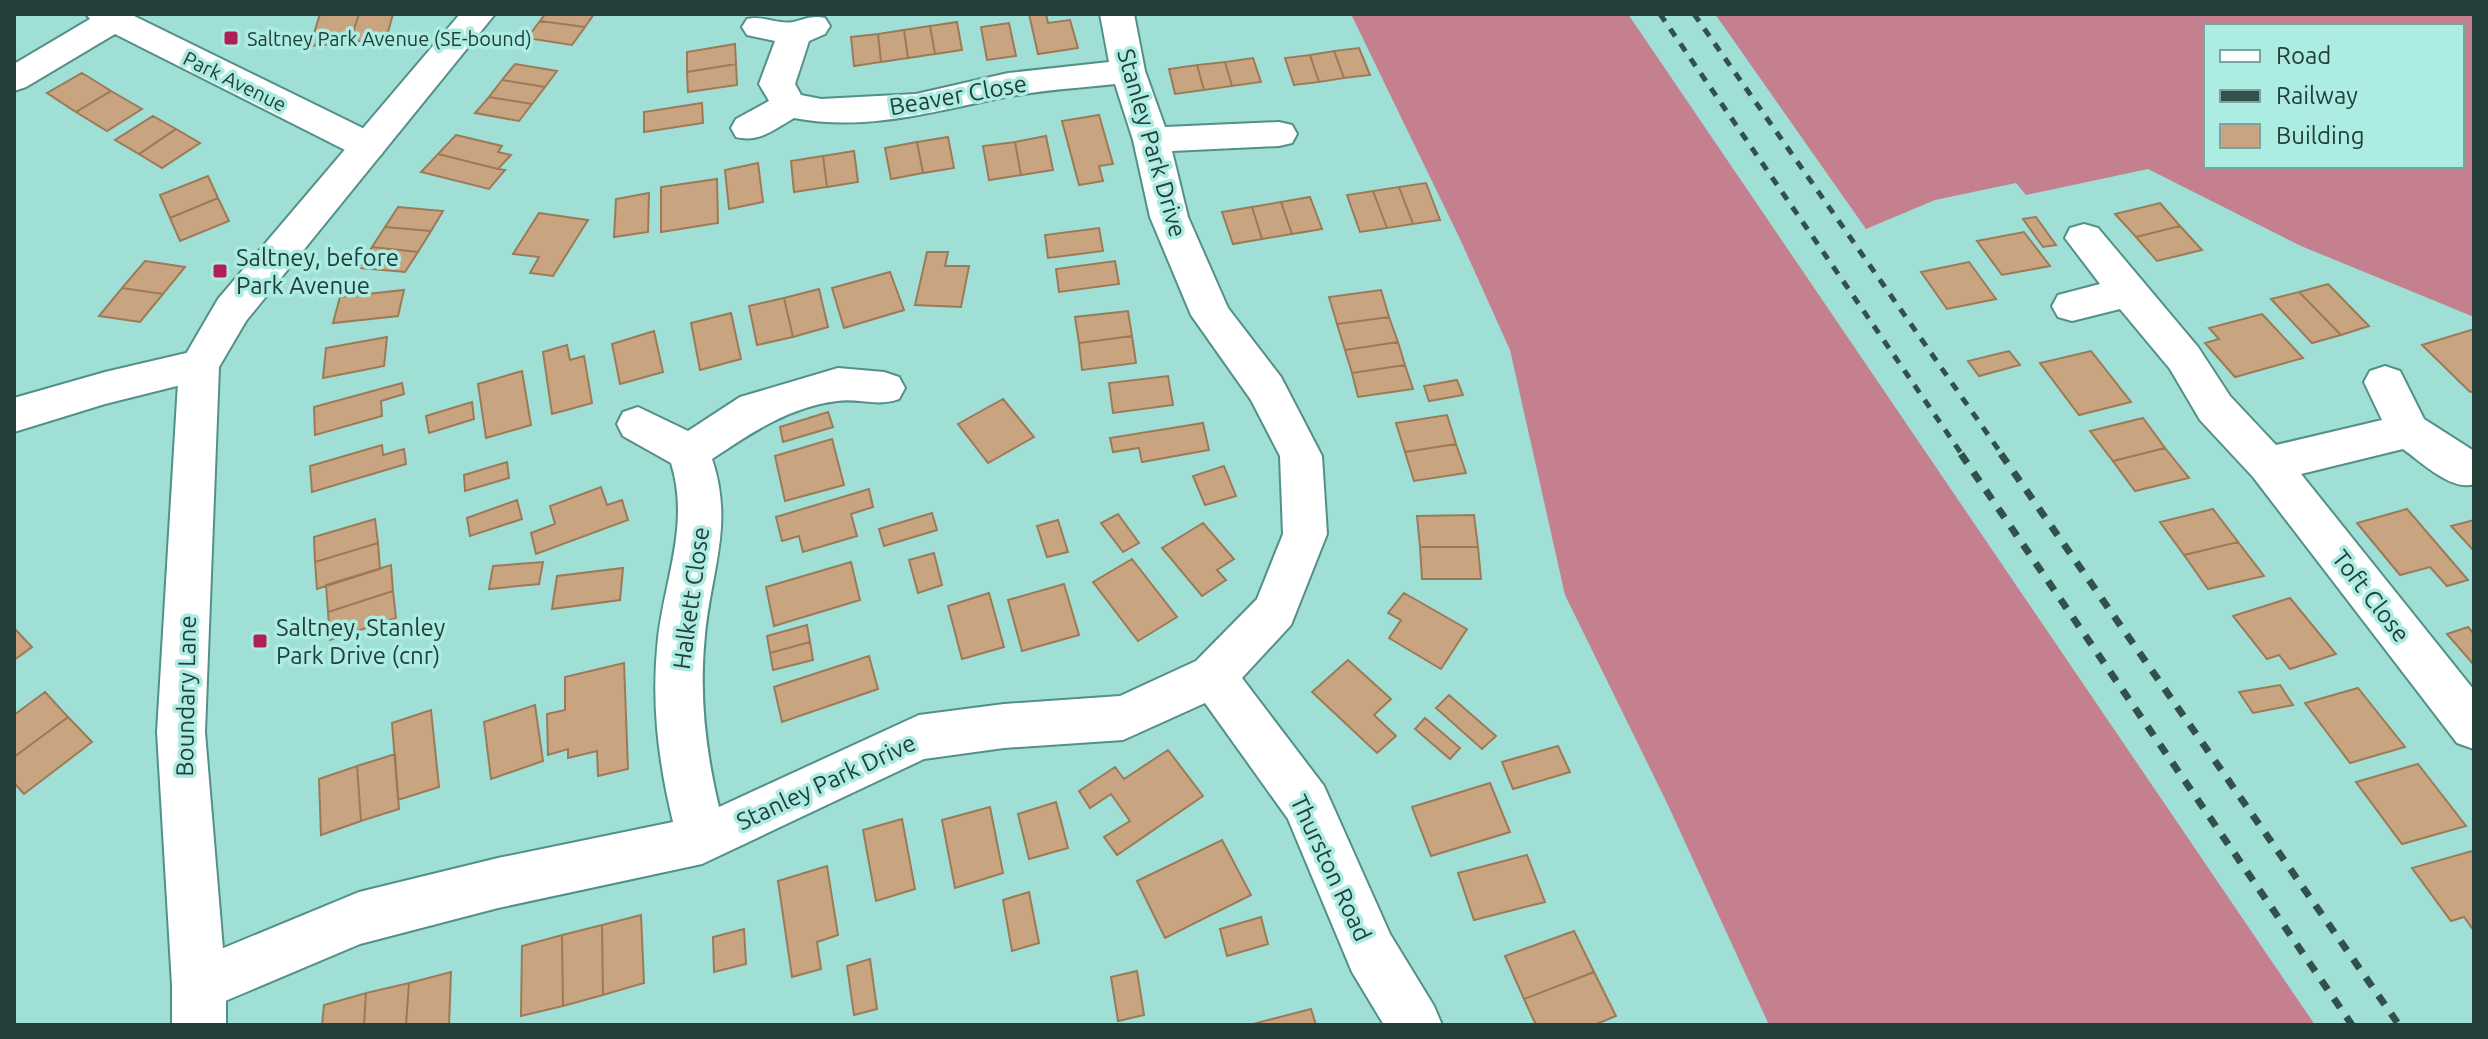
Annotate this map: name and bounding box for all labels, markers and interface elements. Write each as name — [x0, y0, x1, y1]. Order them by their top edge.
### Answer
legend — [2204, 24, 2464, 168]
place label: Saltney Park Avenue (SE-bound) — [247, 27, 532, 50]
marker: Saltney Park Avenue (SE-bound) — [222, 29, 240, 47]
text: Road — [2276, 42, 2331, 69]
street label: Park Avenue — [180, 46, 290, 116]
street label: Stanley Park Drive — [1112, 46, 1192, 240]
street label: Beaver Close — [887, 70, 1029, 120]
text: Railway — [2276, 82, 2358, 109]
text: Building — [2276, 122, 2364, 149]
place label: Saltney, before Park Avenue — [236, 244, 399, 299]
marker: Saltney, before Park Avenue — [211, 262, 229, 280]
street label: Halkett Close — [668, 525, 714, 671]
street label: Toft Close — [2327, 545, 2415, 647]
place label: Saltney, Stanley Park Drive (cnr) — [276, 614, 446, 669]
street label: Boundary Lane — [171, 615, 201, 777]
marker: Saltney, Stanley Park Drive (cnr) — [251, 632, 269, 650]
street label: Stanley Park Drive — [732, 729, 920, 835]
street label: Thurston Road — [1285, 791, 1377, 945]

